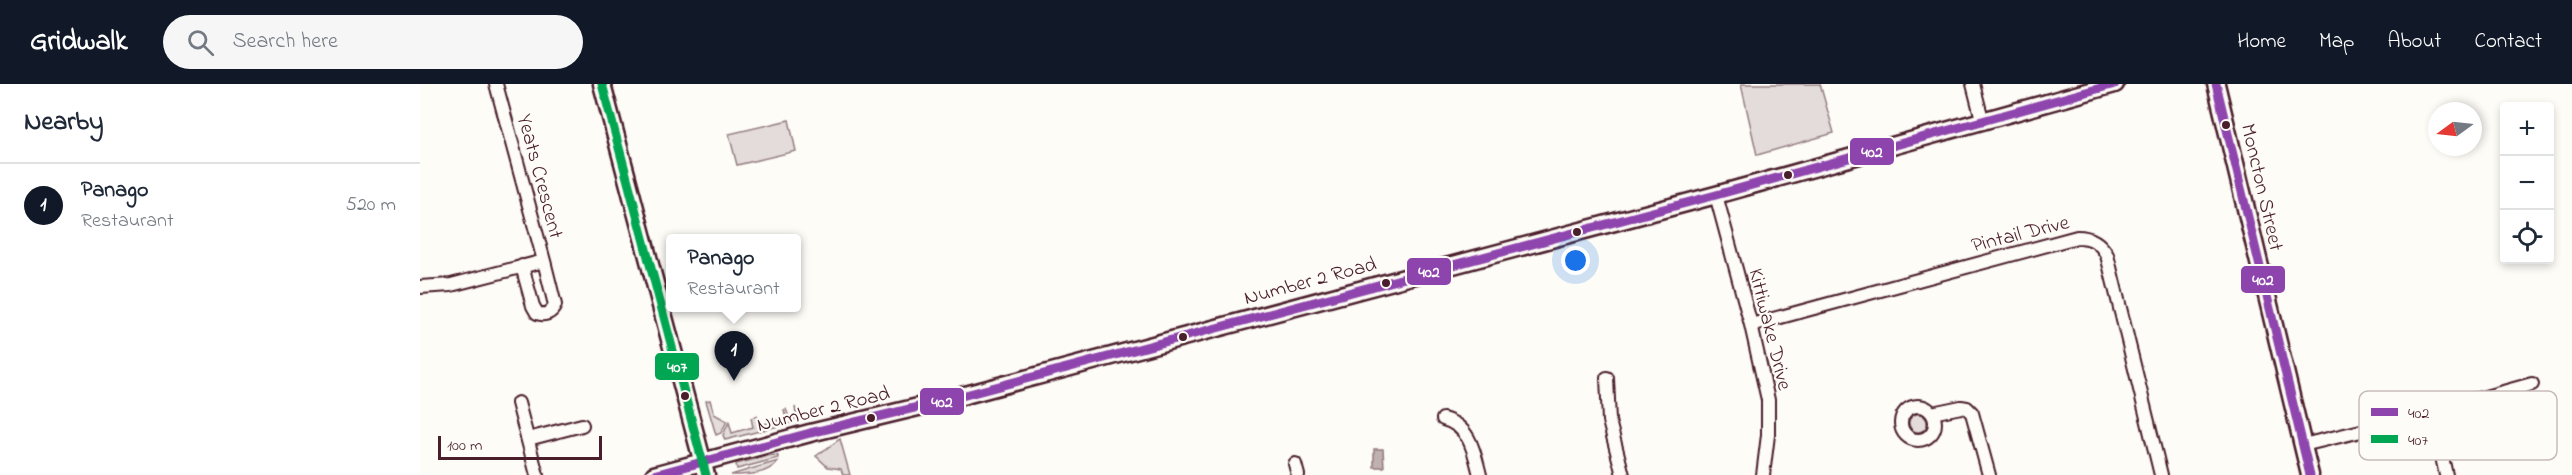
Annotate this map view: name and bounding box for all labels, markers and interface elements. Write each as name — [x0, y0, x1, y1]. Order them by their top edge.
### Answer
search box — [163, 15, 583, 69]
text: Gridwalk — [30, 22, 127, 63]
icon: search — [184, 26, 217, 59]
text: Search here — [232, 26, 338, 58]
text: Home — [2237, 27, 2286, 57]
text: Map — [2319, 27, 2354, 57]
text: About — [2387, 27, 2441, 57]
text: Contact — [2474, 27, 2542, 57]
north arrow — [2428, 102, 2482, 156]
map controls — [2500, 102, 2554, 264]
button: + — [2500, 102, 2554, 156]
text: Nearby — [24, 104, 103, 142]
street label: Yeats Crescent — [508, 111, 570, 242]
unlabelled marker — [2220, 119, 2232, 131]
street label: Moncton Street — [2232, 121, 2290, 254]
line badge: 402 — [1849, 137, 1895, 166]
text: 402 — [1860, 141, 1883, 165]
button: − — [2500, 156, 2554, 210]
unlabelled marker — [1782, 169, 1794, 181]
text: Panago — [81, 175, 148, 207]
text: 1 — [40, 191, 47, 220]
text: 520 m — [345, 191, 396, 220]
text: Restaurant — [81, 207, 174, 236]
street label: Pintail Drive — [1968, 208, 2073, 262]
button: locate — [2500, 210, 2554, 264]
unlabelled marker — [1571, 226, 1583, 238]
popup — [666, 234, 801, 312]
text: Panago — [687, 243, 755, 275]
your location — [1561, 246, 1590, 275]
street label: Number 2 Road — [1241, 250, 1380, 314]
line badge: 402 — [1406, 257, 1452, 286]
text: 402 — [1417, 261, 1440, 285]
street label: Kittiwake Drive — [1739, 265, 1799, 394]
line badge: 402 — [2240, 265, 2286, 294]
text: 402 — [2251, 269, 2274, 293]
text: Restaurant — [687, 275, 780, 304]
unlabelled marker — [1380, 277, 1392, 289]
unlabelled marker — [1177, 331, 1189, 343]
pin: 1 — [714, 332, 754, 381]
line badge: 407 — [654, 352, 700, 381]
text: 407 — [666, 356, 687, 380]
street label: Number 2 Road — [754, 379, 893, 441]
line badge: 402 — [919, 387, 965, 416]
unlabelled marker — [679, 390, 691, 402]
text: 402 — [930, 391, 953, 415]
legend — [2359, 391, 2557, 460]
text: 402 — [2408, 402, 2430, 426]
unlabelled marker — [865, 412, 877, 424]
text: 407 — [2408, 429, 2429, 453]
scale bar — [438, 433, 602, 460]
text: 100 m — [447, 434, 482, 458]

